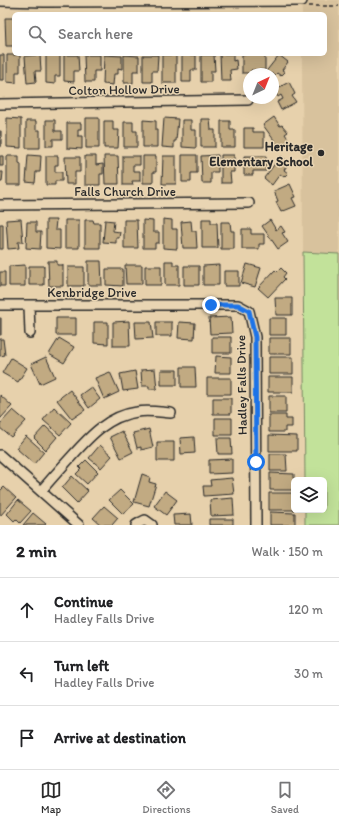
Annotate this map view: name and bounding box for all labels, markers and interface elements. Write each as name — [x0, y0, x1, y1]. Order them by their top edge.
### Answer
search box — [12, 12, 327, 56]
icon: search — [26, 23, 48, 45]
text: Search here — [58, 25, 133, 43]
north arrow — [243, 68, 279, 104]
street label: Colton Hollow Drive — [68, 81, 180, 98]
place label: Heritage Elementary School — [209, 139, 313, 170]
marker: Heritage Elementary School — [316, 148, 326, 158]
street label: Falls Church Drive — [74, 184, 176, 199]
street label: Kenbridge Drive — [47, 285, 137, 300]
route end — [202, 296, 220, 314]
street label: Hadley Falls Drive — [233, 335, 250, 435]
route start — [247, 453, 265, 471]
map controls — [291, 477, 327, 513]
button: layers — [291, 477, 327, 513]
text: 2 min — [16, 541, 56, 561]
text: Walk · 150 m — [252, 544, 323, 559]
text: Continue — [54, 593, 113, 611]
icon: ahead — [16, 599, 38, 621]
text: 120 m — [288, 602, 323, 617]
text: Hadley Falls Drive — [54, 611, 154, 626]
text: Turn left — [54, 657, 109, 675]
icon: left — [16, 663, 38, 685]
text: 30 m — [294, 666, 323, 681]
text: Hadley Falls Drive — [54, 675, 154, 690]
icon: arrive — [16, 727, 38, 749]
text: Arrive at destination — [54, 729, 186, 747]
tab: Map — [40, 779, 62, 816]
tab: Directions — [142, 779, 191, 816]
tab: Saved — [271, 779, 299, 816]

